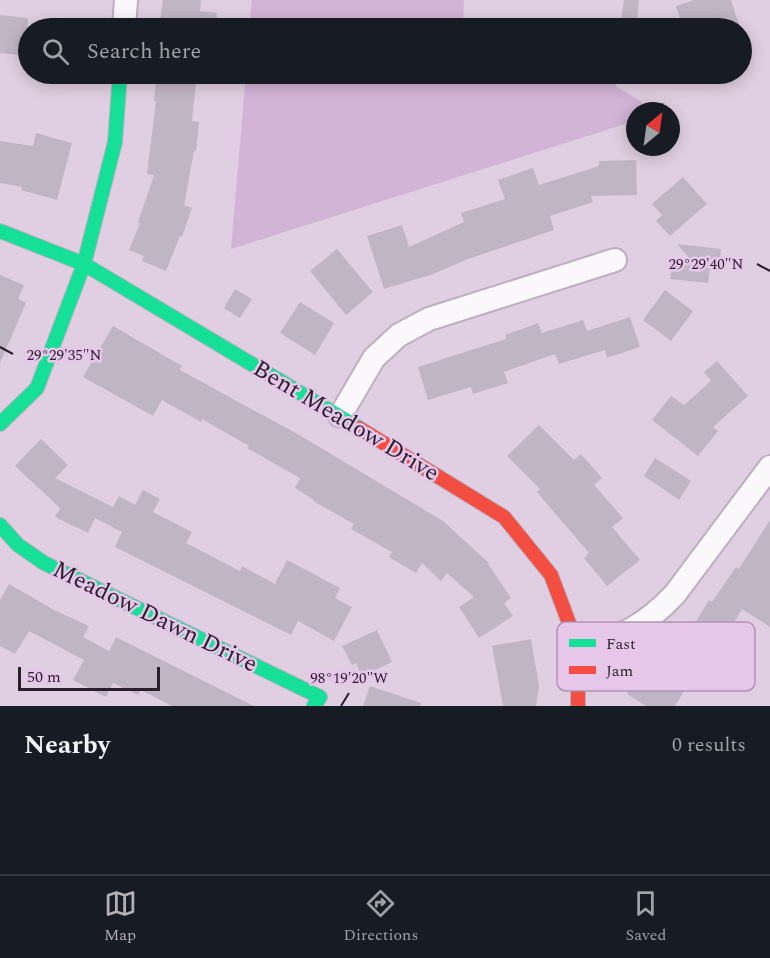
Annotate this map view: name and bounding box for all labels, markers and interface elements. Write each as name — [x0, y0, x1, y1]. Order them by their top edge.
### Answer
search box — [18, 18, 752, 84]
icon: search — [39, 35, 72, 68]
text: Search here — [87, 35, 201, 68]
north arrow — [626, 102, 680, 156]
text: 29°29'40"N — [669, 253, 744, 276]
text: 29°29'35"N — [27, 344, 102, 367]
street label: Bent Meadow Drive — [246, 351, 446, 491]
street label: Meadow Dawn Drive — [46, 552, 264, 682]
legend — [557, 622, 755, 691]
text: Fast — [606, 632, 636, 656]
text: Jam — [606, 659, 634, 683]
scale bar — [18, 664, 160, 692]
text: 50 m — [27, 665, 61, 689]
text: 98°19'20"W — [310, 667, 388, 690]
text: Nearby — [24, 725, 110, 765]
text: 0 results — [672, 730, 746, 760]
tab: Map — [104, 887, 137, 947]
tab: Directions — [344, 887, 418, 947]
tab: Saved — [625, 887, 666, 947]

